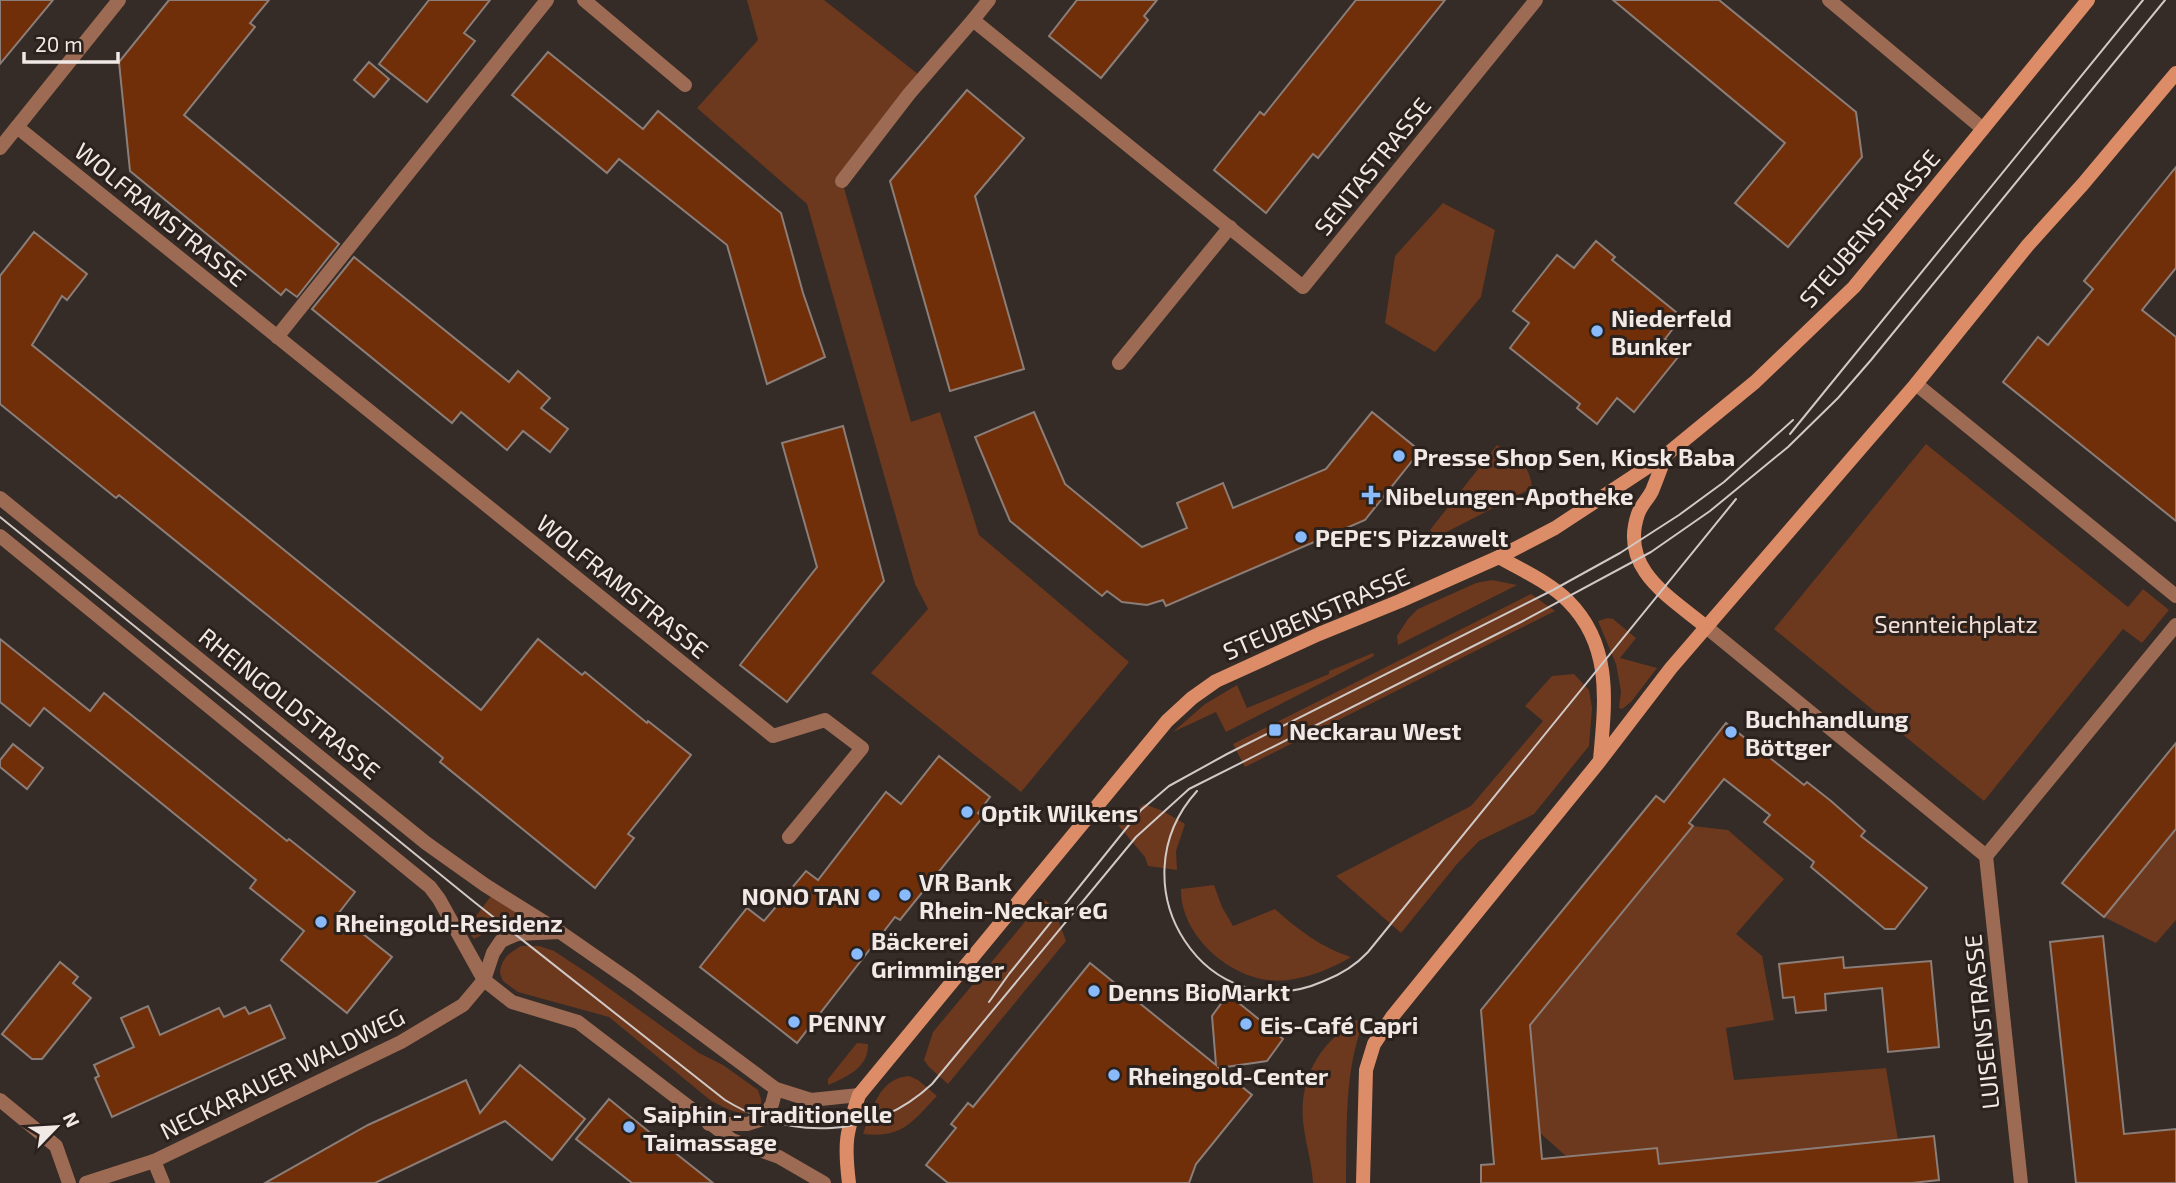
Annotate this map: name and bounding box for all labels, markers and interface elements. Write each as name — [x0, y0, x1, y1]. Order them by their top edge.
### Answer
scale bar — [24, 21, 119, 65]
text: 20 m — [35, 31, 83, 56]
street label: SENTASTRASSE — [1308, 91, 1436, 241]
street label: WOLFRAMSTRASSE — [69, 136, 253, 292]
street label: STEUBENSTRASSE — [1793, 143, 1945, 313]
place label: Niederfeld Bunker — [1611, 303, 1732, 360]
marker: Niederfeld Bunker — [1589, 323, 1605, 339]
place label: Presse Shop Sen, Kiosk Baba — [1413, 442, 1735, 471]
marker: Presse Shop Sen, Kiosk Baba — [1391, 448, 1407, 464]
place label: Nibelungen-Apotheke — [1385, 481, 1633, 510]
marker: Nibelungen-Apotheke — [1363, 487, 1379, 503]
street label: WOLFRAMSTRASSE — [531, 508, 715, 664]
place label: PEPE'S Pizzawelt — [1315, 523, 1509, 552]
marker: PEPE'S Pizzawelt — [1293, 529, 1309, 545]
street label: STEUBENSTRASSE — [1218, 561, 1414, 665]
park label: Sennteichplatz — [1874, 609, 2038, 638]
street label: RHEINGOLDSTRASSE — [194, 621, 386, 785]
place label: Buchhandlung Böttger — [1745, 704, 1909, 761]
place label: Neckarau West — [1289, 716, 1462, 745]
marker: Neckarau West — [1267, 722, 1283, 738]
marker: Buchhandlung Böttger — [1723, 724, 1739, 740]
place label: Optik Wilkens — [981, 798, 1138, 827]
marker: Optik Wilkens — [959, 804, 975, 820]
place label: VR Bank Rhein-Neckar eG — [919, 867, 1108, 924]
place label: NONO TAN — [742, 881, 860, 910]
marker: NONO TAN — [866, 887, 882, 903]
marker: VR Bank Rhein-Neckar eG — [897, 887, 913, 903]
place label: Rheingold-Residenz — [335, 908, 563, 937]
marker: Rheingold-Residenz — [313, 914, 329, 930]
place label: Bäckerei Grimminger — [871, 926, 1005, 983]
street label: LUISENSTRASSE — [1957, 933, 2005, 1111]
marker: Bäckerei Grimminger — [849, 946, 865, 962]
place label: Denns BioMarkt — [1108, 977, 1290, 1006]
marker: Denns BioMarkt — [1086, 983, 1102, 999]
street label: NECKARAUER WALDWEG — [155, 1001, 409, 1145]
place label: PENNY — [808, 1008, 886, 1037]
place label: Eis-Café Capri — [1260, 1010, 1418, 1039]
marker: PENNY — [786, 1014, 802, 1030]
marker: Eis-Café Capri — [1238, 1016, 1254, 1032]
place label: Rheingold-Center — [1128, 1061, 1329, 1090]
marker: Rheingold-Center — [1106, 1067, 1122, 1083]
north arrow — [21, 1092, 91, 1162]
place label: Saiphin - Traditionelle Taimassage — [643, 1099, 892, 1156]
text: N — [59, 1109, 85, 1131]
marker: Saiphin - Traditionelle Taimassage — [621, 1119, 637, 1135]

